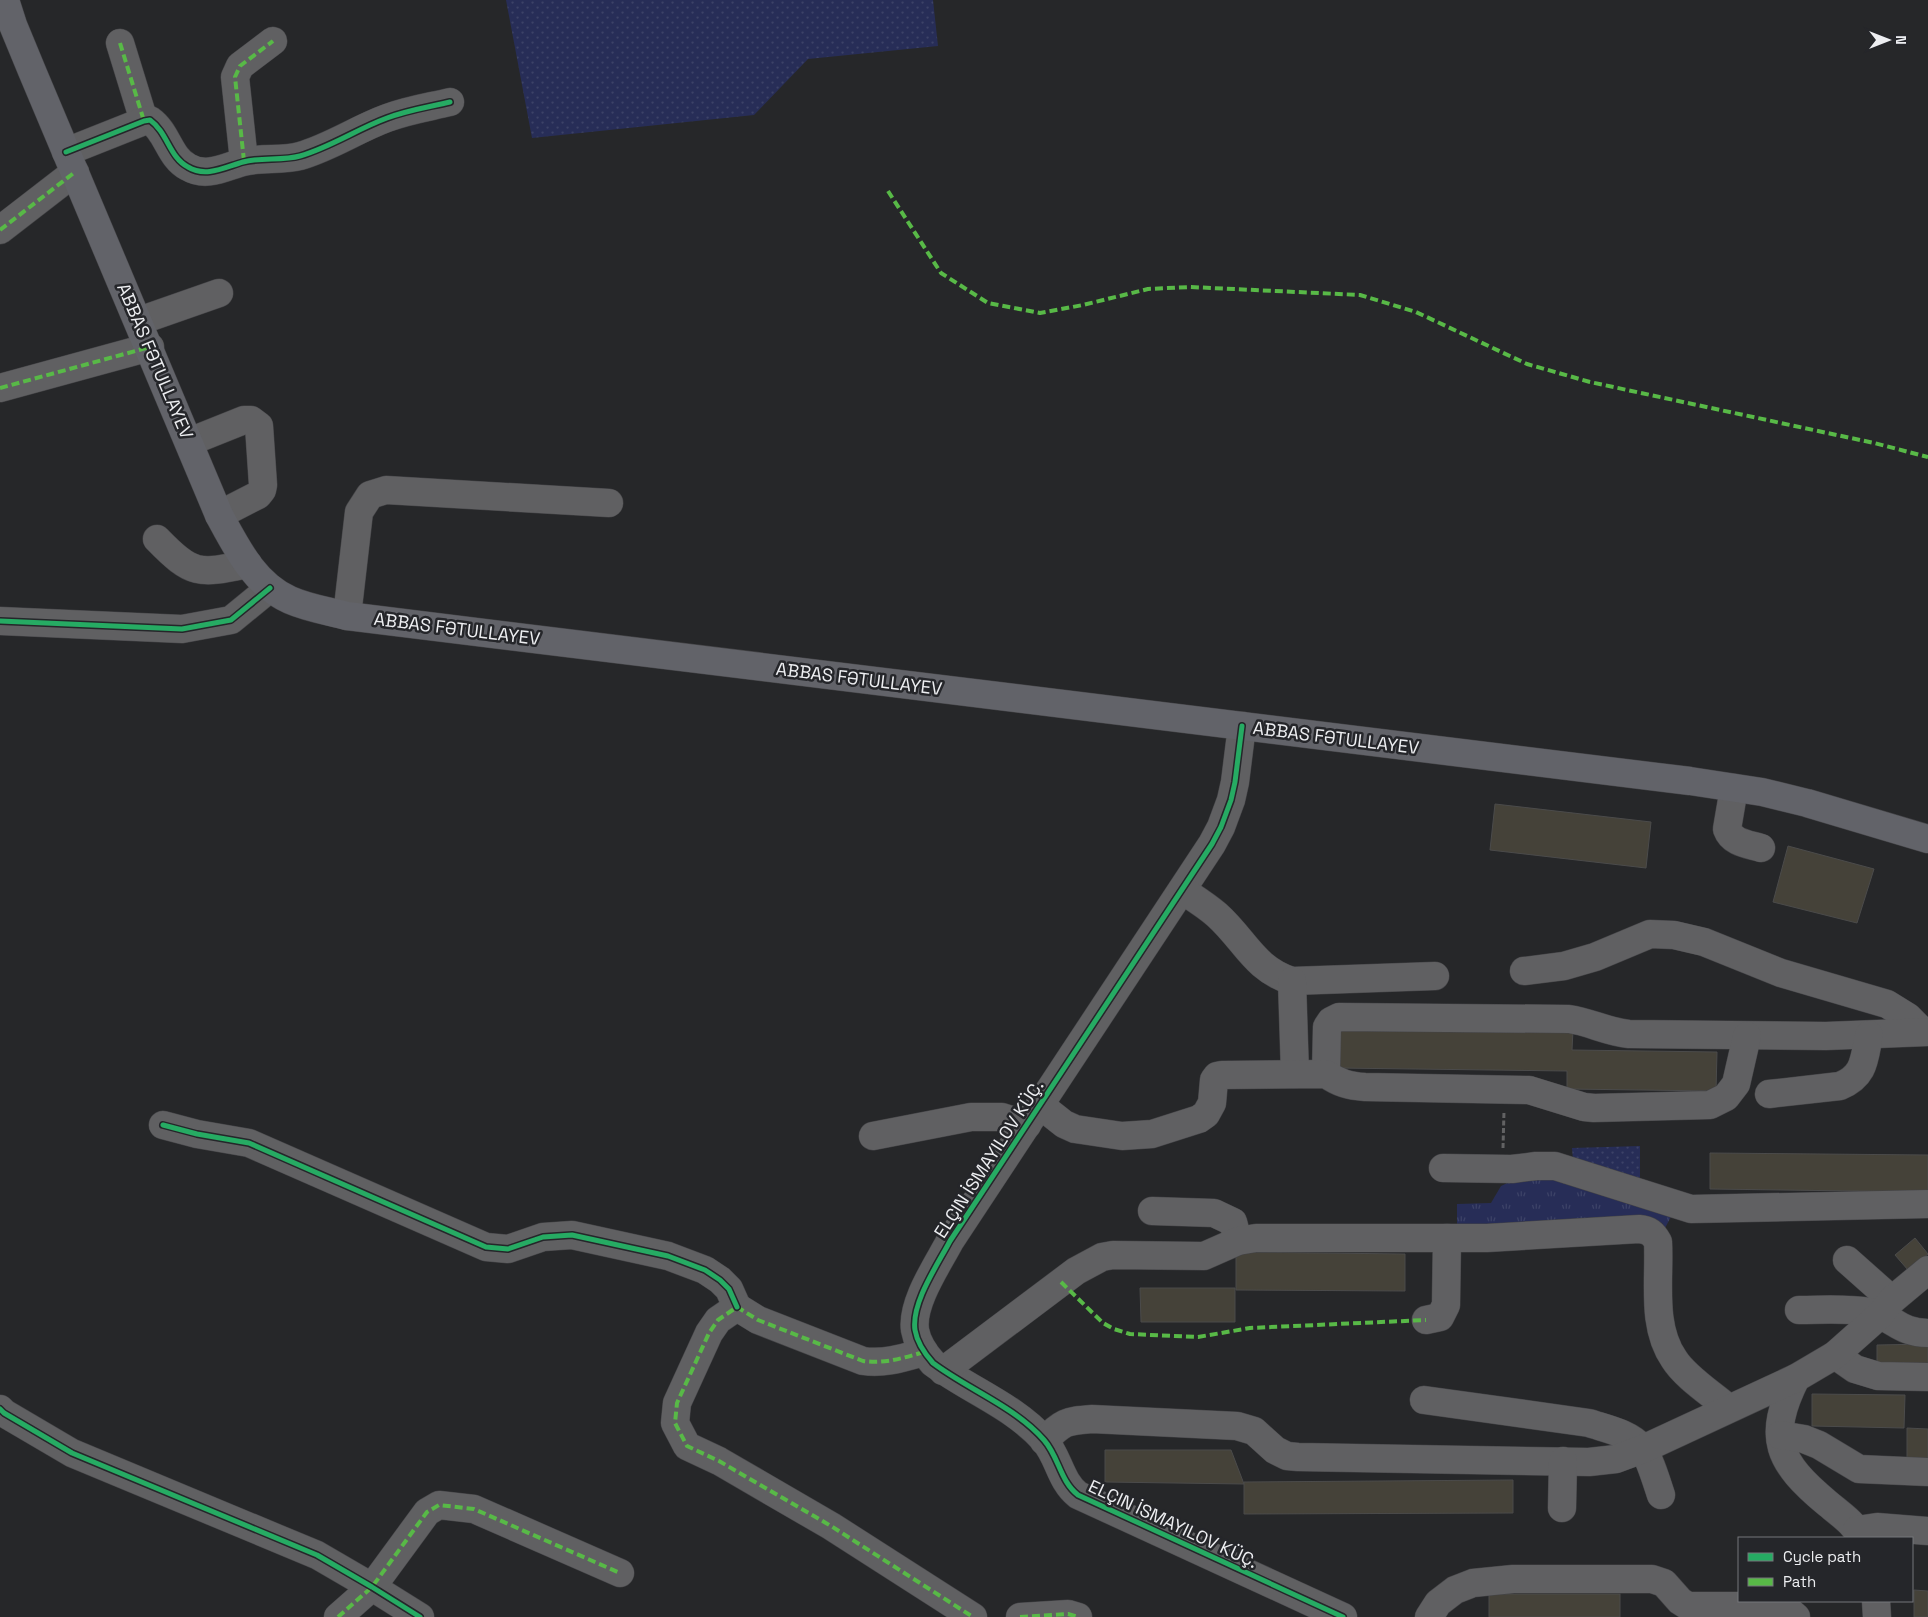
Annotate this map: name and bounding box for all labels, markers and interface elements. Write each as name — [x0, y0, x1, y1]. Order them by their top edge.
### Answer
north arrow — [1863, 15, 1913, 65]
text: N — [1892, 35, 1910, 45]
street label: ABBAS FƏTULLAYEV — [112, 279, 199, 442]
street label: ABBAS FƏTULLAYEV — [373, 607, 541, 650]
street label: ABBAS FƏTULLAYEV — [775, 657, 943, 700]
street label: ABBAS FƏTULLAYEV — [1252, 716, 1420, 759]
street label: ELÇIN İSMAYILOV KÜÇ. — [929, 1075, 1048, 1242]
street label: ELÇIN İSMAYILOV KÜÇ. — [1085, 1474, 1262, 1573]
legend — [1738, 1537, 1913, 1602]
text: Cycle path — [1783, 1547, 1861, 1566]
text: Path — [1783, 1572, 1816, 1591]

